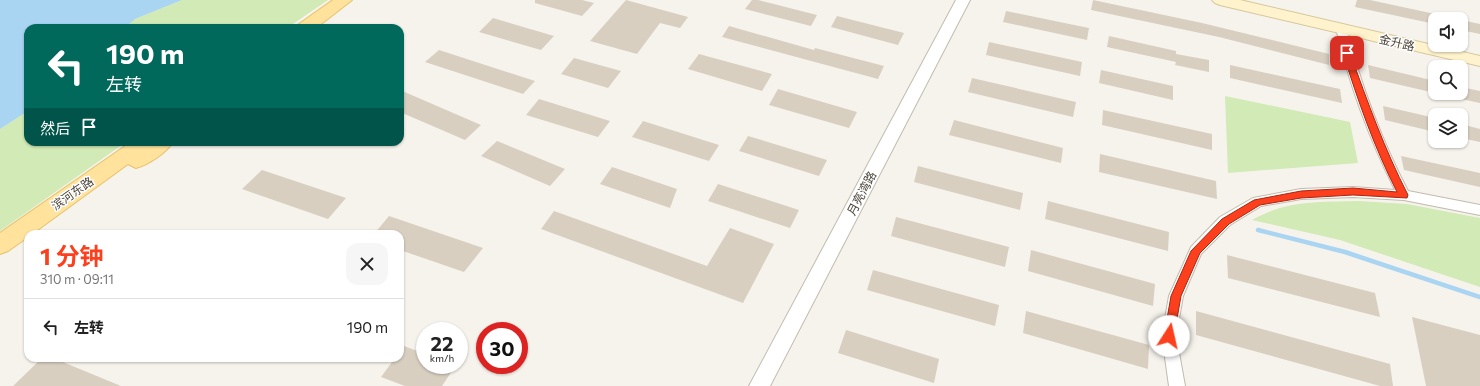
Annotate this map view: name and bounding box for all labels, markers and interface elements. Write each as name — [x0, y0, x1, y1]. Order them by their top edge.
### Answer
map controls — [1428, 12, 1468, 148]
button: sound — [1428, 12, 1468, 52]
street label: 金升路 — [1378, 31, 1416, 53]
text: 190 m — [106, 36, 184, 70]
pin — [1330, 36, 1364, 70]
icon: left — [40, 40, 92, 92]
icon: arrive — [1336, 42, 1358, 64]
button: search — [1428, 60, 1468, 100]
text: 左转 — [106, 73, 142, 95]
button: layers — [1428, 108, 1468, 148]
icon: arrive — [78, 116, 100, 138]
text: 然后 — [40, 119, 70, 137]
street label: 月亮湾路 — [844, 169, 878, 217]
street label: 滨河东路 — [48, 173, 96, 213]
text: 1 分钟 — [40, 241, 103, 270]
button: close — [346, 243, 388, 285]
text: 310 m · 09:11 — [40, 271, 114, 287]
position arrow — [1148, 315, 1190, 357]
icon: left — [40, 316, 62, 338]
text: 左转 — [74, 318, 104, 336]
text: 190 m — [347, 318, 388, 336]
speed limit sign: 30 — [476, 322, 528, 374]
text: 22 — [431, 331, 453, 355]
text: km/h — [430, 352, 454, 364]

